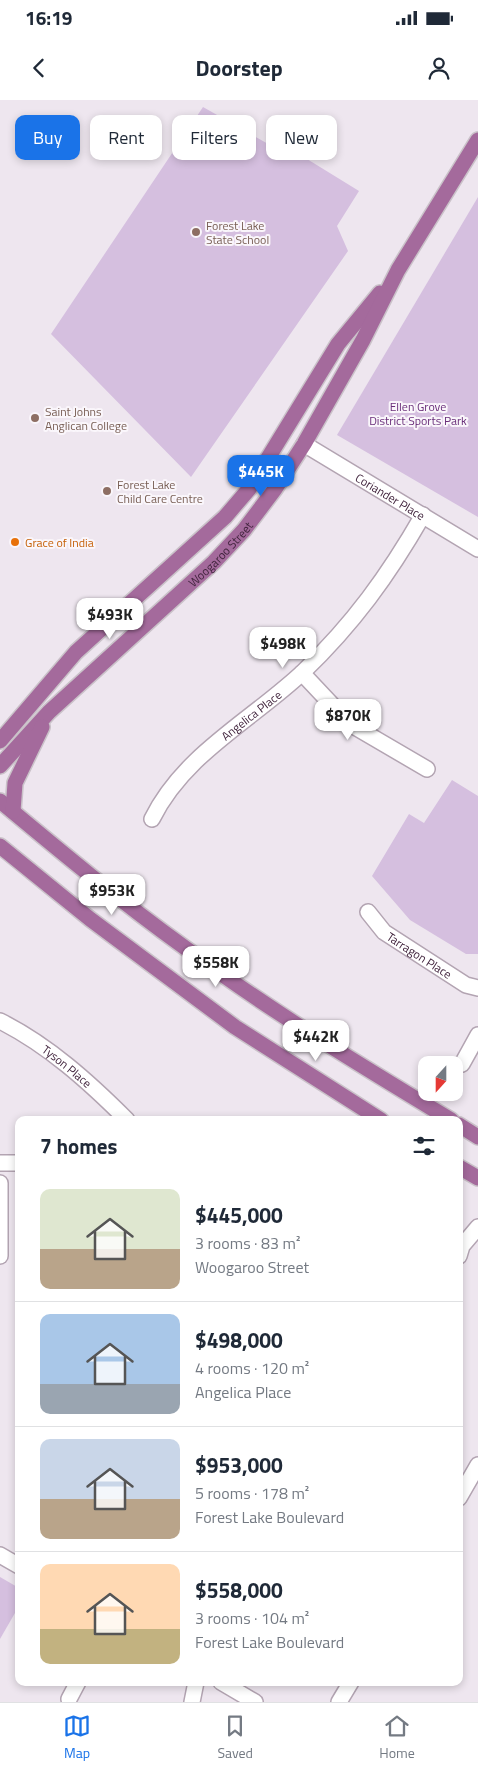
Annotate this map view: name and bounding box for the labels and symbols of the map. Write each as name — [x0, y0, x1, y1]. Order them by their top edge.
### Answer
place label: Forest Lake State School — [206, 216, 269, 249]
marker: Forest Lake State School — [190, 226, 202, 238]
park label: Ellen Grove District Sports Park — [369, 397, 467, 430]
place label: Saint Johns Anglican College — [45, 402, 127, 435]
marker: Saint Johns Anglican College — [29, 412, 41, 424]
pin: $445K — [226, 454, 296, 497]
street label: Coriander Place — [352, 468, 429, 525]
place label: Forest Lake Child Care Centre — [117, 475, 203, 508]
marker: Forest Lake Child Care Centre — [101, 485, 113, 497]
street label: Woogaroo Street — [183, 516, 258, 591]
place label: Grace of India — [25, 533, 94, 552]
marker: Grace of India — [9, 536, 21, 548]
pin: $493K — [75, 598, 145, 640]
pin: $498K — [248, 626, 318, 669]
street label: Angelica Place — [217, 685, 285, 745]
pin: $870K — [313, 698, 383, 741]
pin: $953K — [77, 874, 147, 916]
street label: Tarragon Place — [383, 927, 456, 983]
pin: $558K — [181, 946, 251, 988]
pin: $442K — [281, 1020, 351, 1062]
street label: Tyson Place — [38, 1040, 96, 1092]
north arrow — [418, 1056, 462, 1101]

